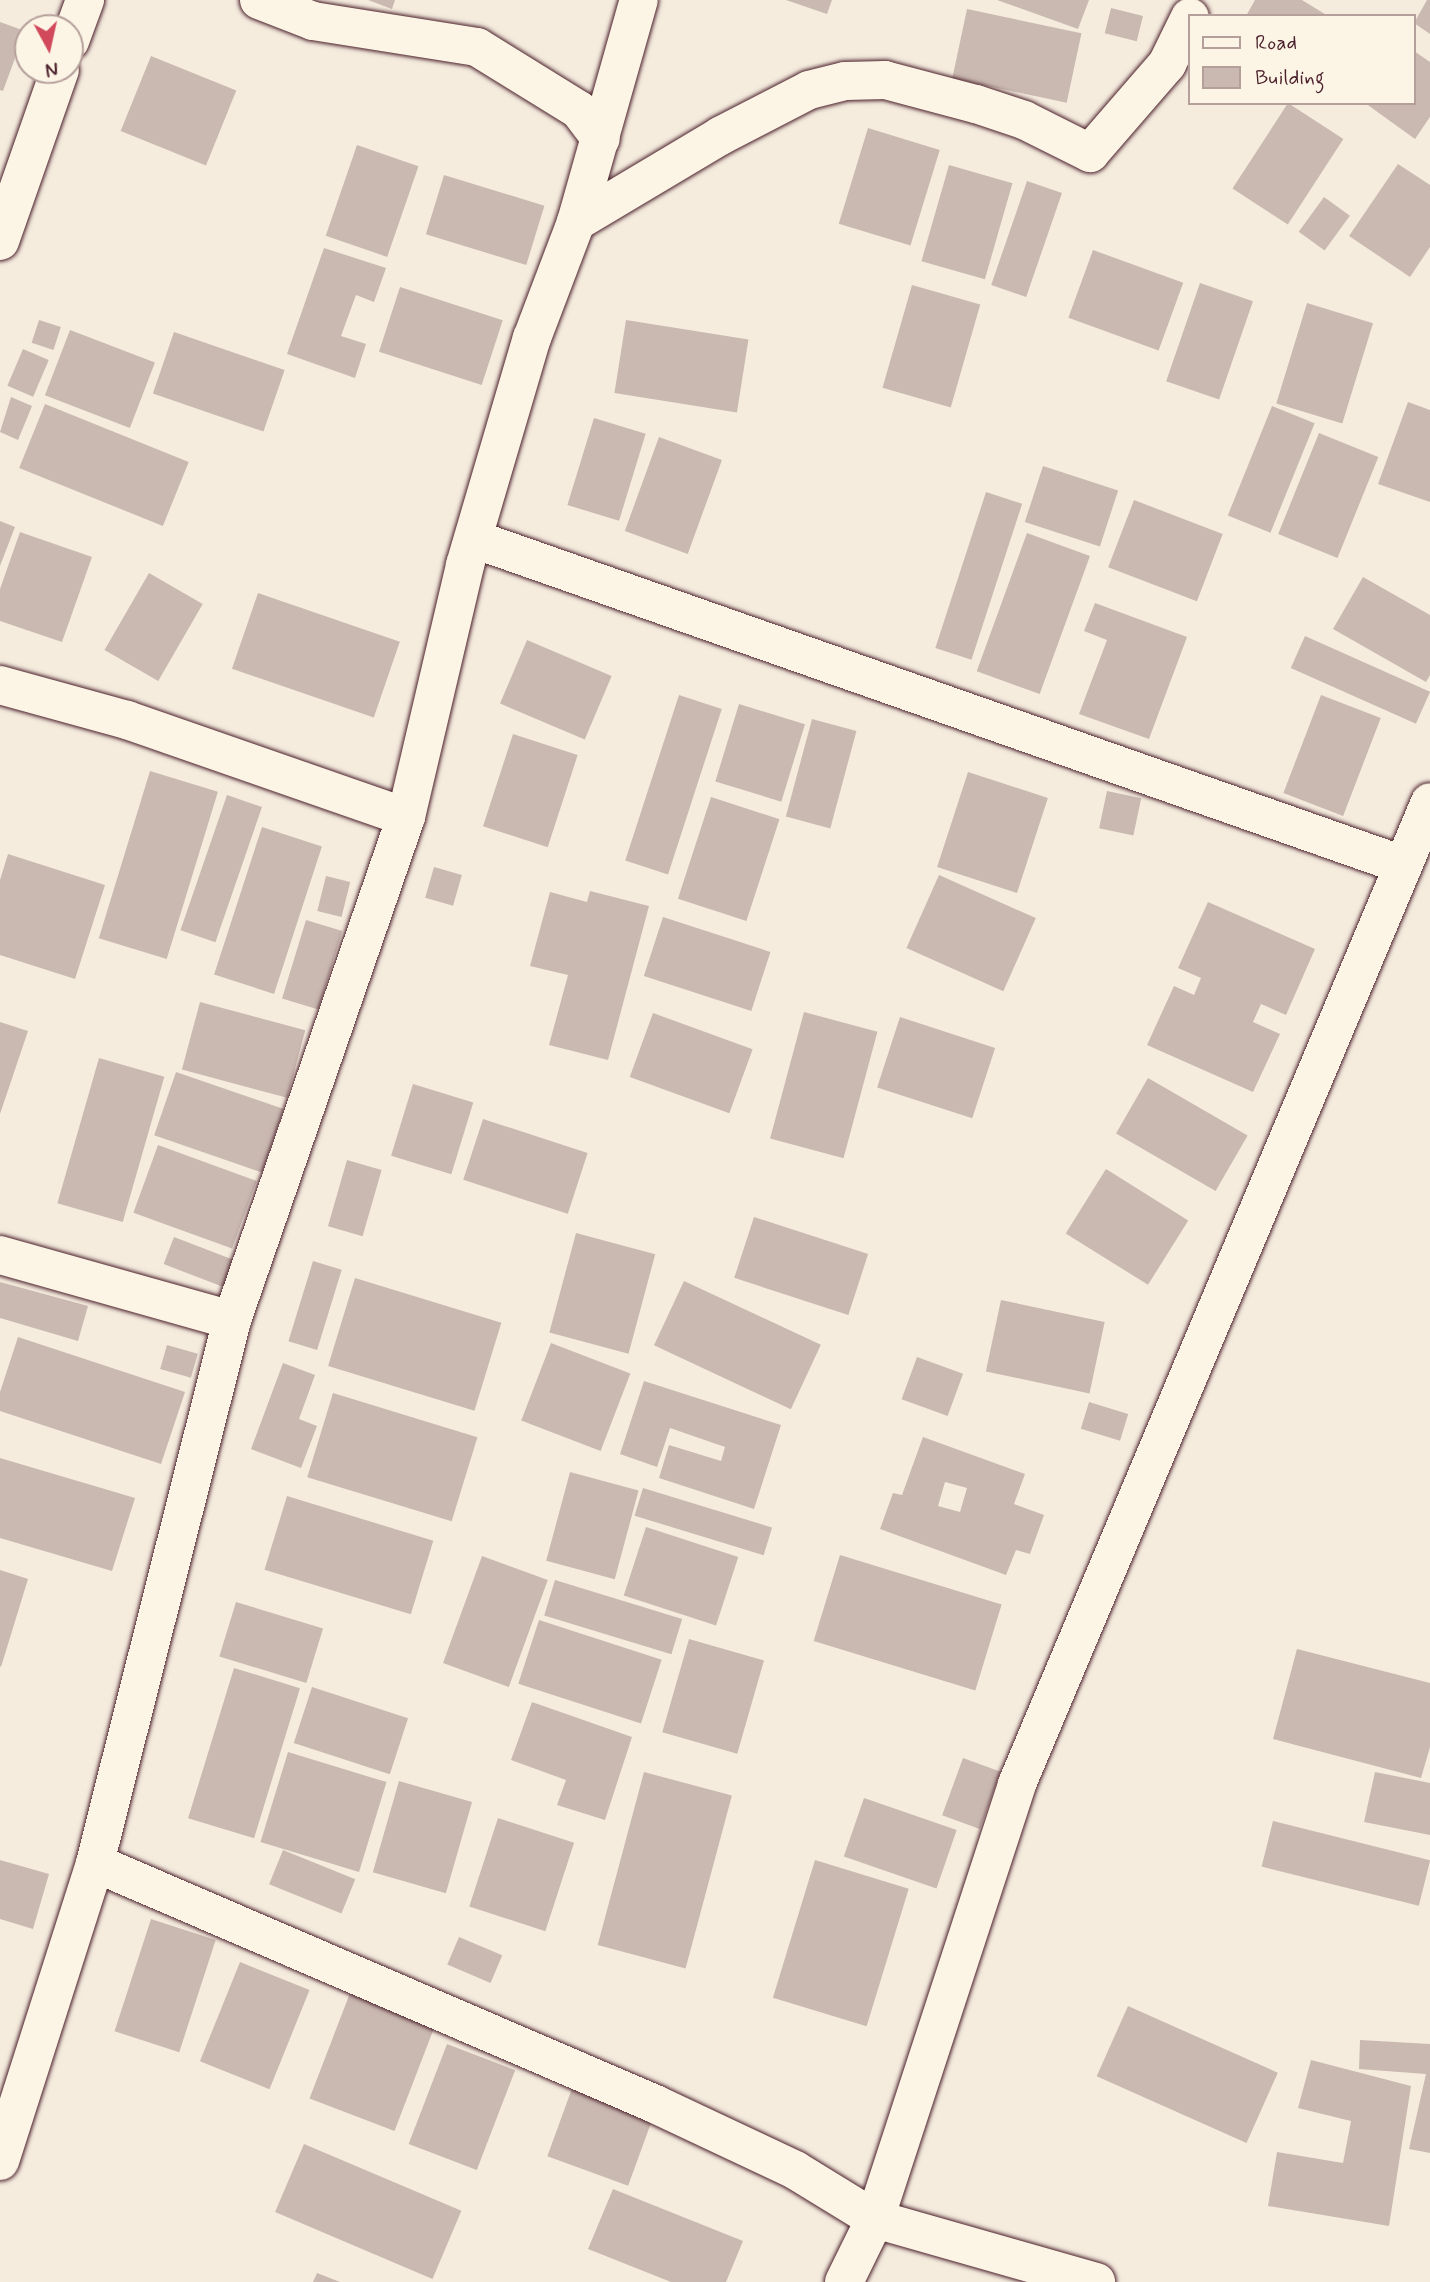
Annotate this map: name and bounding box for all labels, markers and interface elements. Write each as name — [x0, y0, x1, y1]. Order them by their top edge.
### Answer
north arrow — [14, 14, 84, 84]
legend — [1188, 14, 1416, 105]
text: Road — [1255, 29, 1297, 57]
text: N — [44, 55, 60, 82]
text: Building — [1255, 64, 1325, 92]

